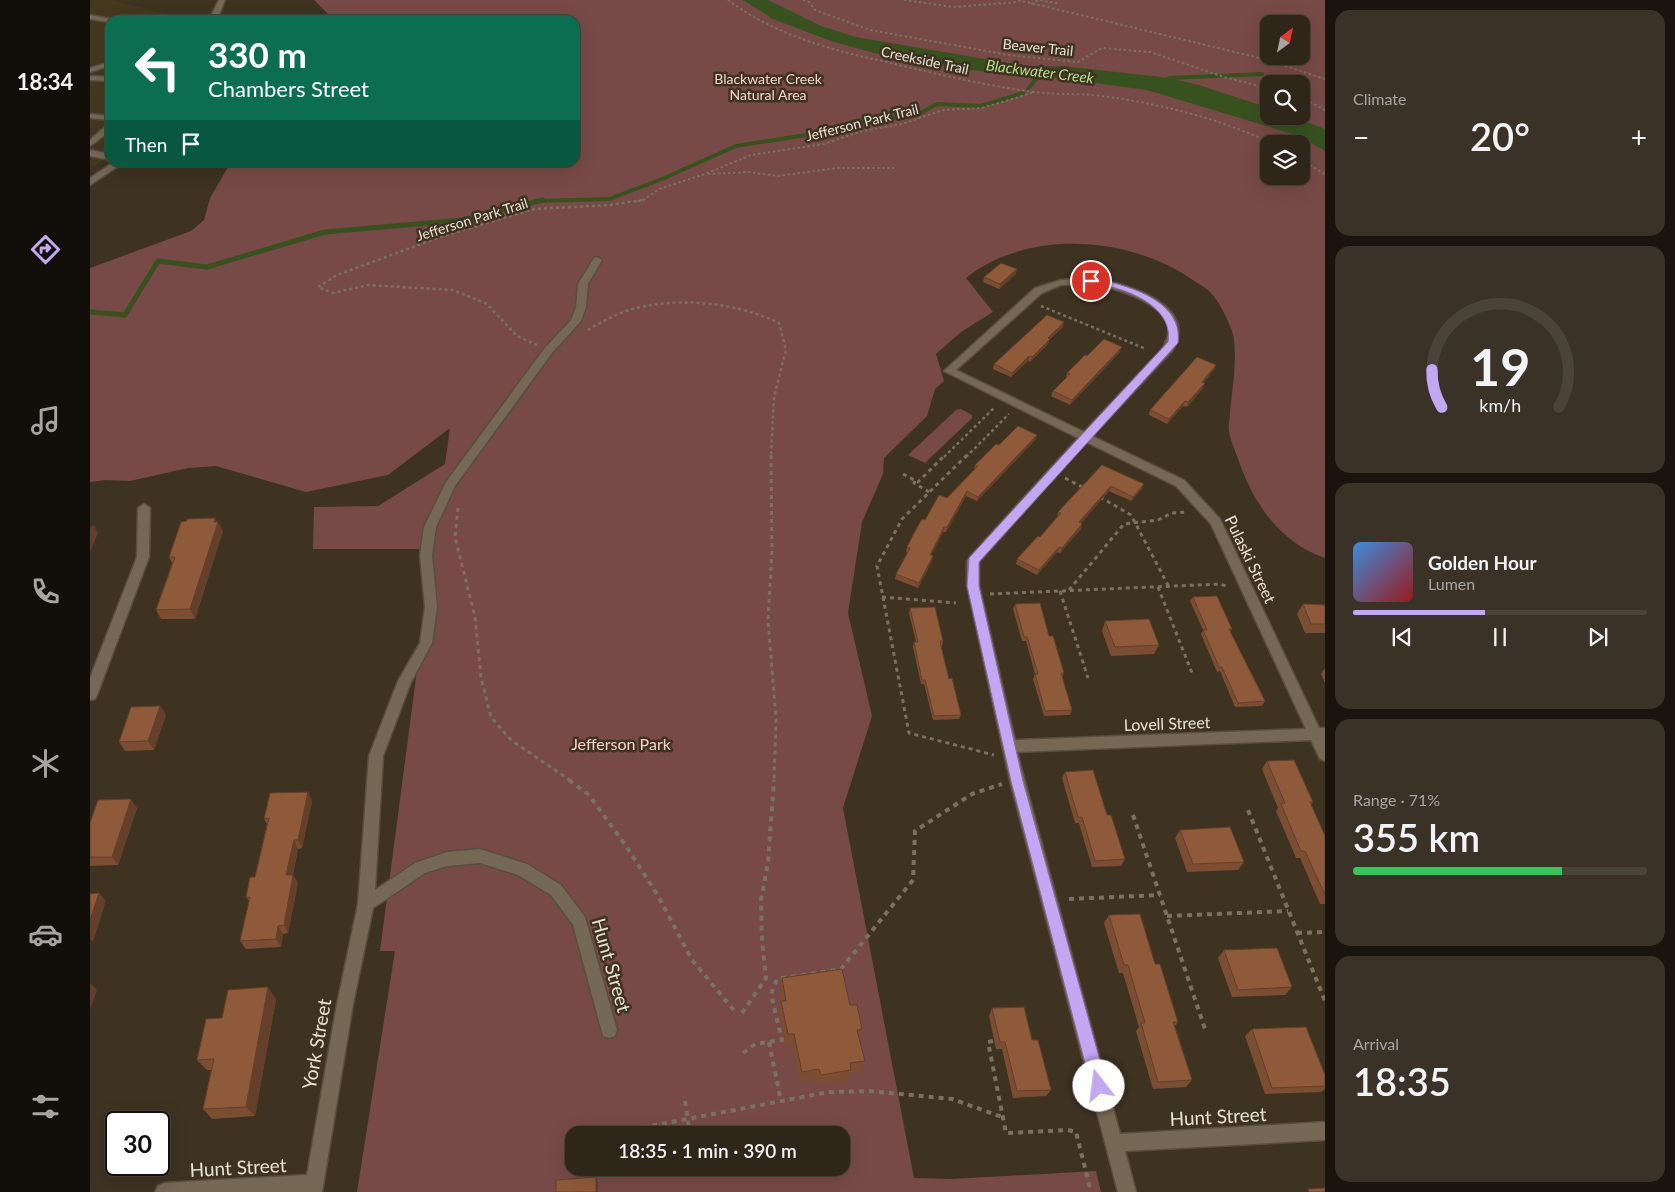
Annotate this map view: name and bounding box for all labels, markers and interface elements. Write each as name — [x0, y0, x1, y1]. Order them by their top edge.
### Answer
north arrow — [1260, 15, 1310, 65]
map controls — [1260, 15, 1310, 185]
text: 330 m — [208, 33, 307, 75]
icon: left — [125, 35, 190, 100]
street label: Beaver Trail — [1002, 35, 1074, 59]
street label: Creekside Trail — [880, 42, 970, 78]
water label: Blackwater Creek — [985, 55, 1096, 87]
text: 18:34 — [17, 68, 73, 95]
park label: Blackwater Creek Natural Area — [714, 70, 823, 103]
text: Chambers Street — [208, 75, 369, 102]
button: search — [1260, 75, 1310, 125]
text: Climate — [1353, 89, 1406, 108]
street label: Jefferson Park Trail — [804, 100, 920, 144]
text: 20° — [1470, 113, 1530, 159]
text: − — [1353, 120, 1369, 154]
text: + — [1631, 120, 1647, 154]
icon: arrive — [177, 130, 205, 158]
text: Then — [125, 133, 167, 156]
button: layers — [1260, 135, 1310, 185]
street label: Jefferson Park Trail — [414, 194, 530, 244]
icon: directions — [28, 232, 63, 267]
pin — [1070, 260, 1112, 302]
icon: arrive — [1077, 267, 1105, 295]
text: 19 — [1470, 335, 1530, 397]
text: km/h — [1479, 394, 1521, 416]
icon: music — [28, 403, 63, 438]
street label: Pulaski Street — [1222, 512, 1281, 606]
text: Golden Hour — [1428, 551, 1537, 574]
icon: phone — [28, 574, 63, 609]
text: Lumen — [1428, 574, 1475, 593]
icon: previous — [1388, 623, 1416, 651]
icon: pause — [1486, 623, 1514, 651]
icon: next — [1584, 623, 1612, 651]
street label: Lovell Street — [1123, 712, 1211, 734]
park label: Jefferson Park — [571, 734, 672, 753]
icon: climate — [28, 746, 63, 781]
text: Range · 71% — [1353, 790, 1440, 809]
text: 355 km — [1353, 814, 1480, 860]
street label: Hunt Street — [588, 915, 636, 1015]
icon: car — [28, 917, 63, 952]
street label: York Street — [297, 997, 335, 1091]
text: Arrival — [1353, 1034, 1399, 1053]
text: 18:35 — [1353, 1058, 1451, 1104]
position arrow — [1072, 1059, 1124, 1111]
icon: filters — [28, 1089, 63, 1124]
street label: Hunt Street — [1169, 1102, 1267, 1130]
speed limit sign: 30 — [105, 1111, 170, 1176]
text: 18:35 · 1 min · 390 m — [618, 1139, 797, 1162]
street label: Hunt Street — [189, 1153, 287, 1181]

